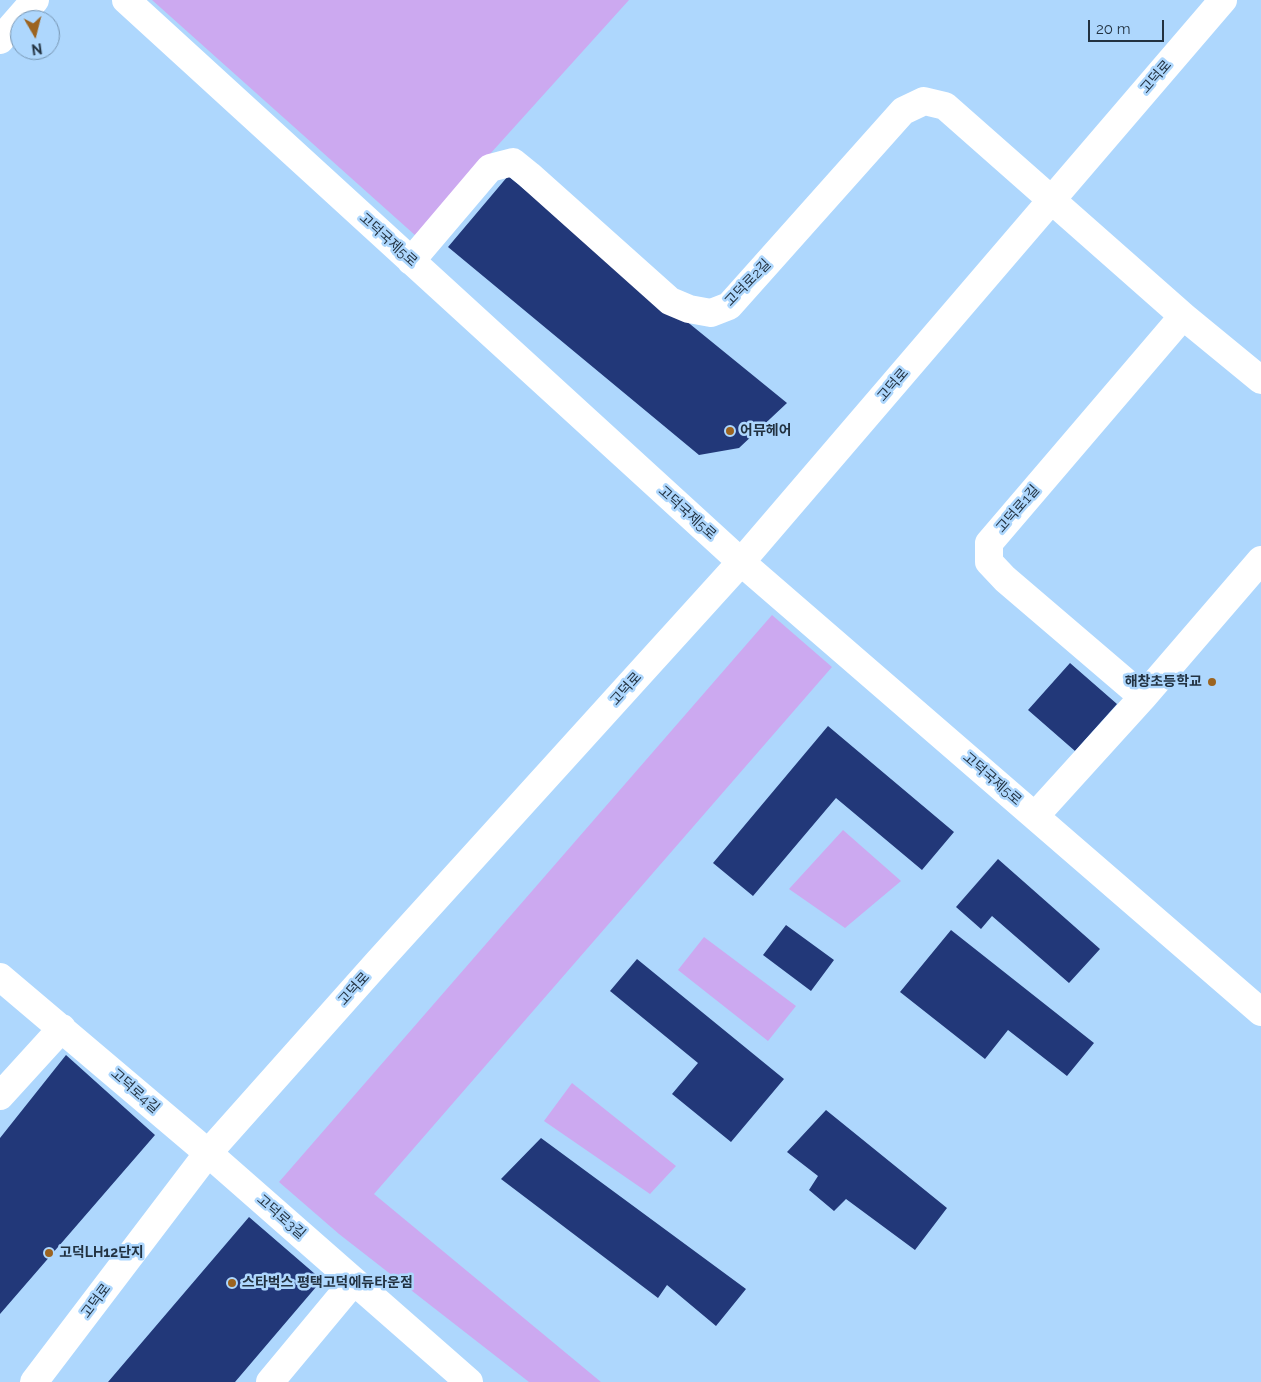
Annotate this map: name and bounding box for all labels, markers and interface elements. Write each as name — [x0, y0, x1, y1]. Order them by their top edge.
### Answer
north arrow — [10, 10, 60, 60]
scale bar — [1091, 10, 1167, 42]
text: 20 m — [1096, 20, 1131, 38]
text: N — [31, 40, 43, 58]
street label: 고덕로 — [1137, 57, 1175, 97]
street label: 고덕국제5로 — [356, 210, 420, 270]
street label: 고덕로2길 — [722, 256, 774, 310]
street label: 고덕로 — [874, 365, 912, 405]
place label: 어뮤헤어 — [740, 423, 792, 439]
marker: 어뮤헤어 — [724, 425, 736, 437]
street label: 고덕로1길 — [993, 482, 1043, 536]
street label: 고덕국제5로 — [655, 483, 719, 543]
street label: 고덕로 — [607, 669, 645, 709]
place label: 해창초등학교 — [1125, 674, 1202, 690]
marker: 해창초등학교 — [1206, 676, 1218, 688]
street label: 고덕국제5로 — [959, 749, 1025, 809]
street label: 고덕로 — [335, 969, 373, 1009]
street label: 고덕로4길 — [107, 1065, 163, 1117]
street label: 고덕로3길 — [253, 1191, 309, 1243]
place label: 고덕LH12단지 — [59, 1245, 144, 1261]
marker: 고덕LH12단지 — [43, 1247, 55, 1259]
place label: 스타벅스 평택고덕에듀타운점 — [242, 1275, 413, 1291]
marker: 스타벅스 평택고덕에듀타운점 — [226, 1277, 238, 1289]
street label: 고덕로 — [78, 1281, 114, 1321]

